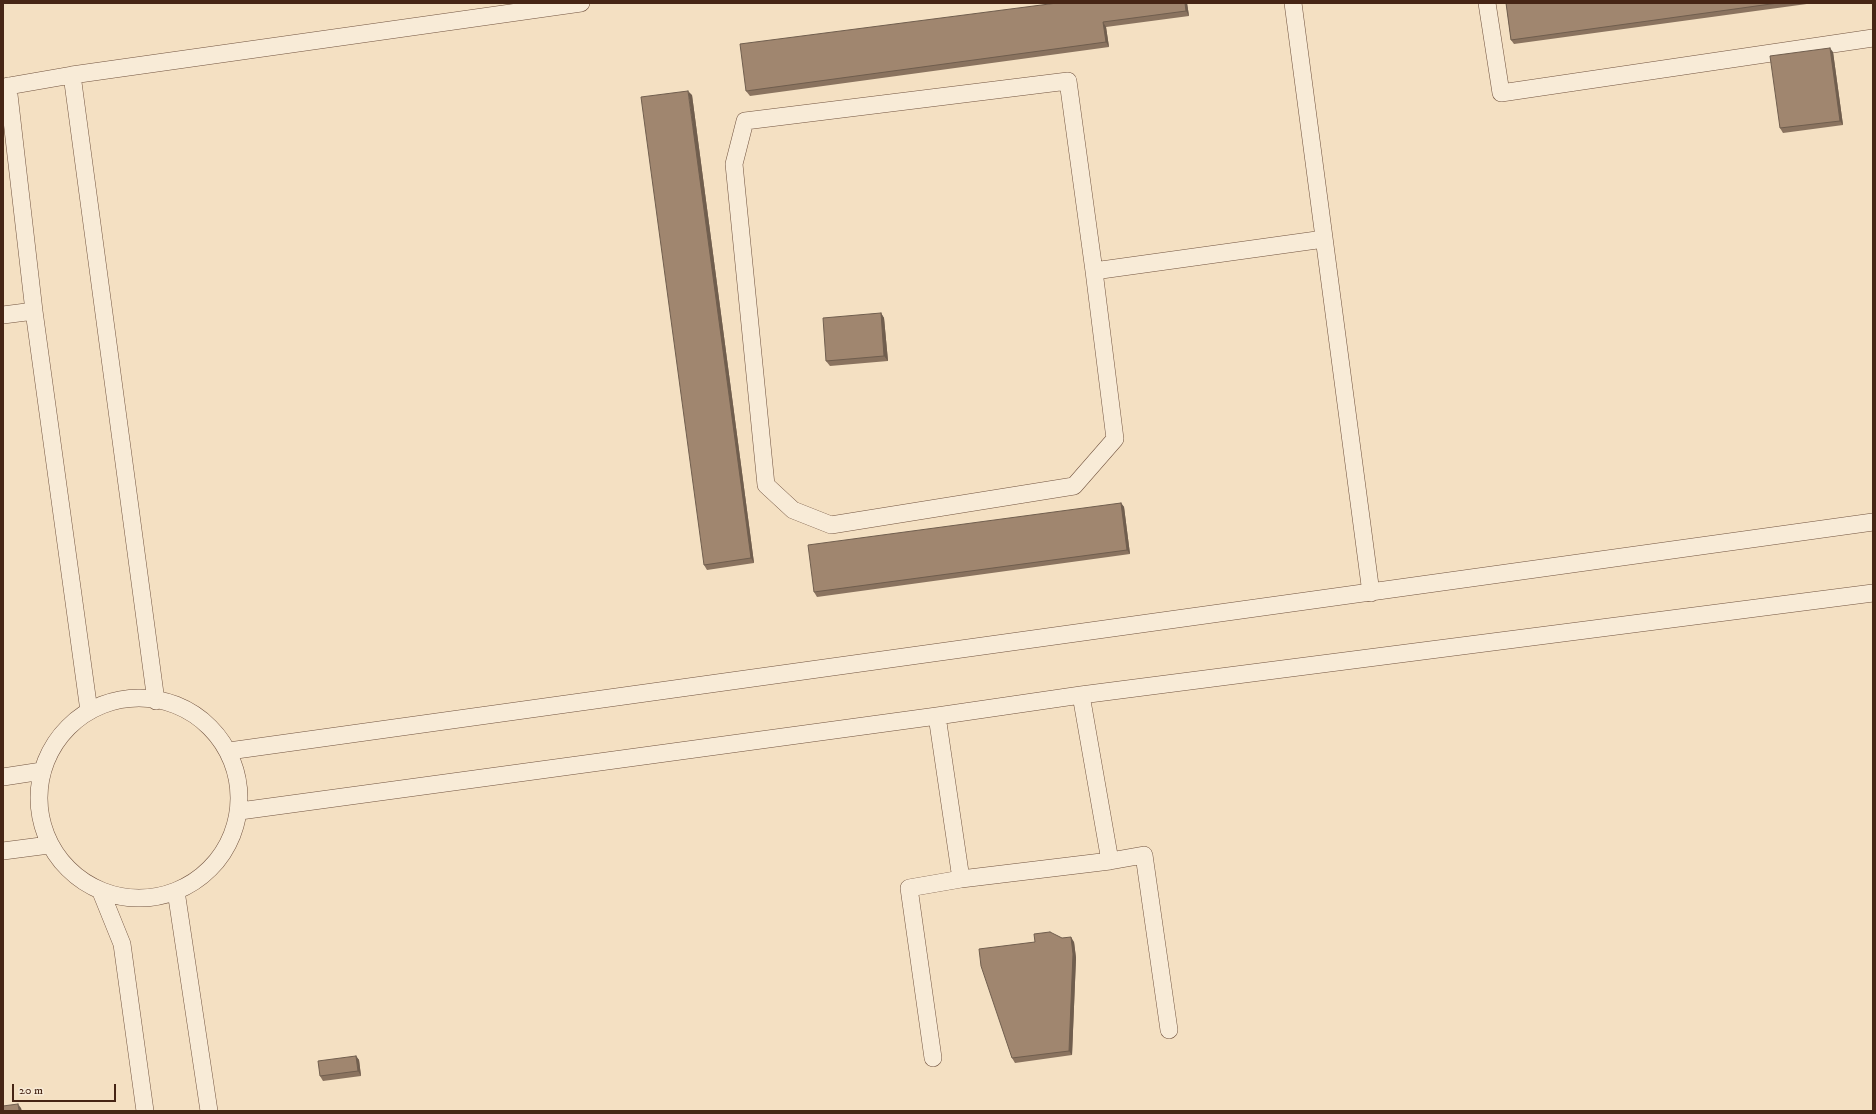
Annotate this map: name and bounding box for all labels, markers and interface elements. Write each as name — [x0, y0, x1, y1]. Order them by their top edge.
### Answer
scale bar — [14, 1076, 118, 1102]
text: 20 m — [19, 1083, 43, 1098]

